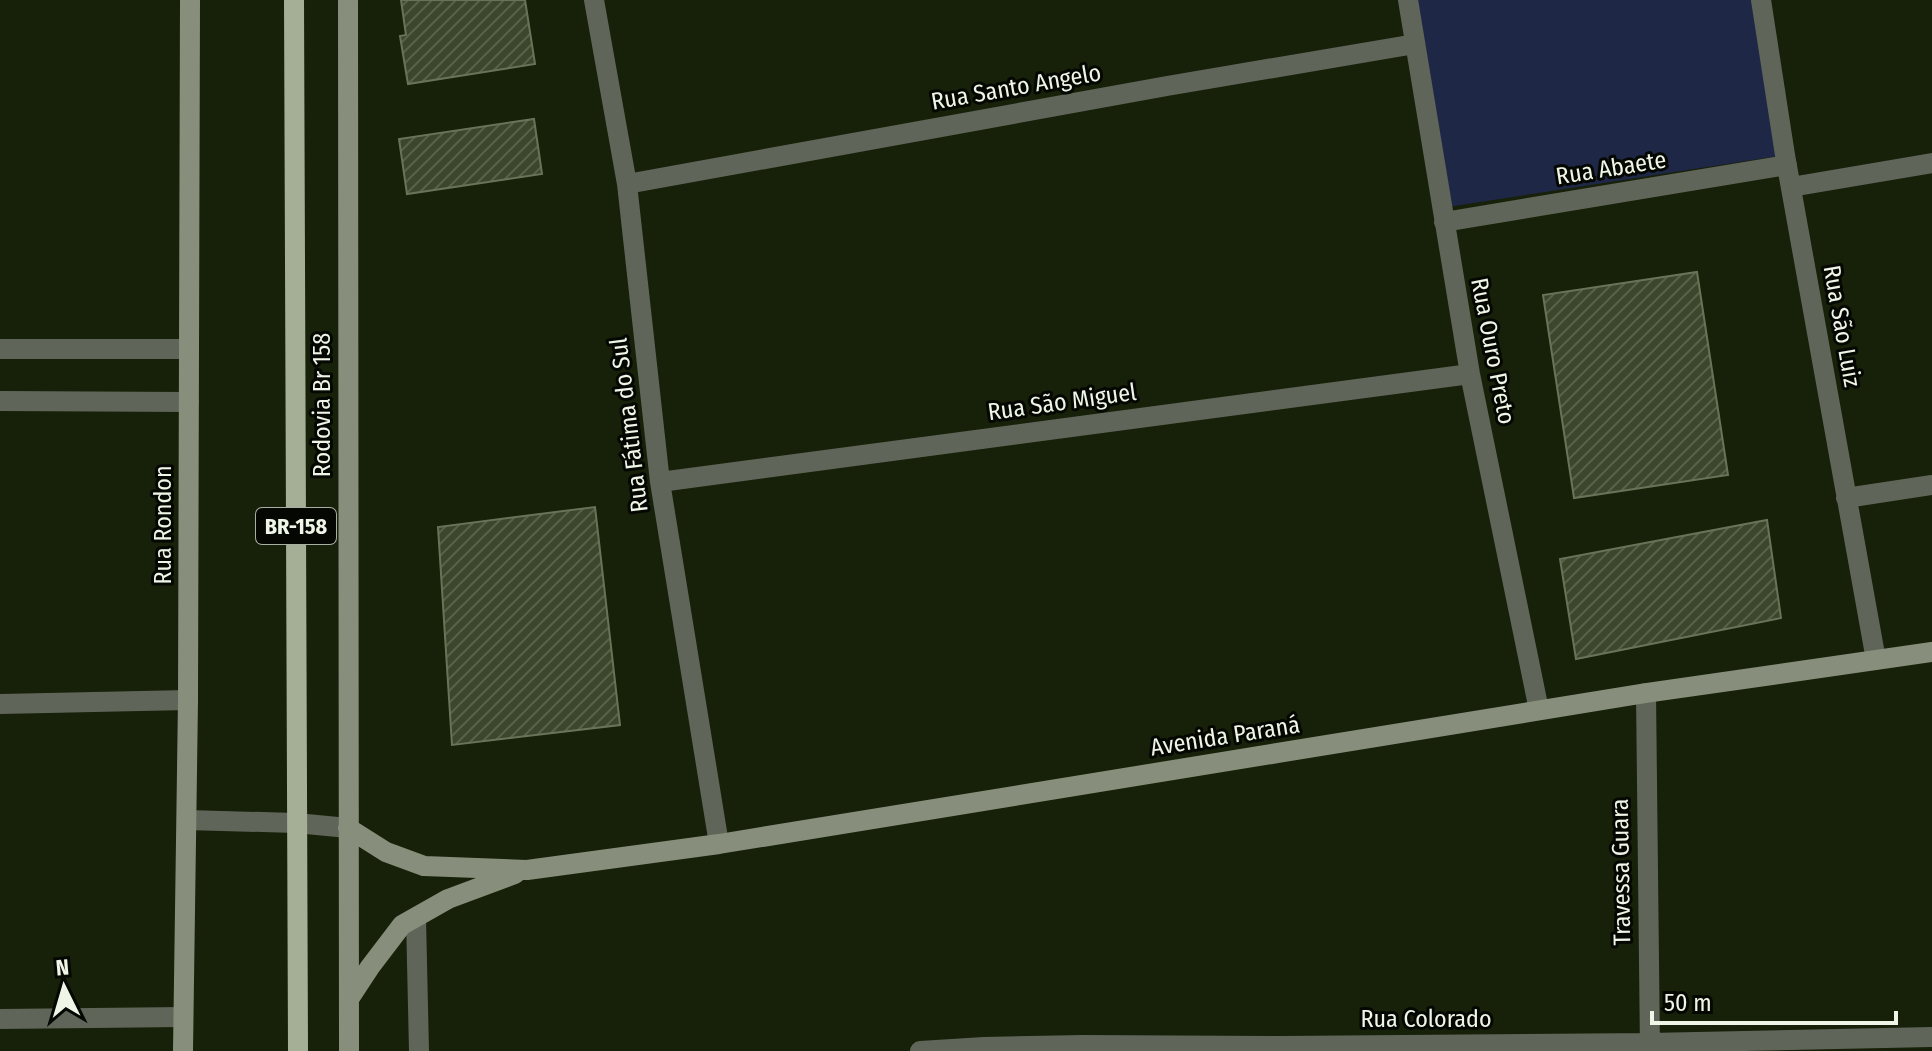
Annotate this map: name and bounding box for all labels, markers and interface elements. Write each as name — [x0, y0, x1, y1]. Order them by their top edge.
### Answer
street label: Rua Santo Angelo — [929, 58, 1103, 116]
street label: Rua Abaete — [1554, 145, 1668, 191]
street label: Rua São Luiz — [1818, 263, 1866, 389]
street label: Rua Ouro Preto — [1465, 276, 1521, 426]
street label: Rodovia Br 158 — [308, 333, 336, 477]
street label: Rua Fátima do Sul — [604, 336, 654, 514]
street label: Rua São Miguel — [986, 378, 1138, 426]
street label: Rua Rondon — [149, 465, 177, 585]
road number: BR-158 — [256, 508, 336, 544]
street label: Avenida Paraná — [1148, 710, 1302, 762]
street label: Travessa Guara — [1606, 798, 1636, 946]
north arrow — [24, 947, 104, 1027]
text: N — [55, 954, 70, 982]
scale bar — [1652, 975, 1896, 1025]
text: 50 m — [1664, 989, 1712, 1017]
street label: Rua Colorado — [1360, 1005, 1492, 1033]

